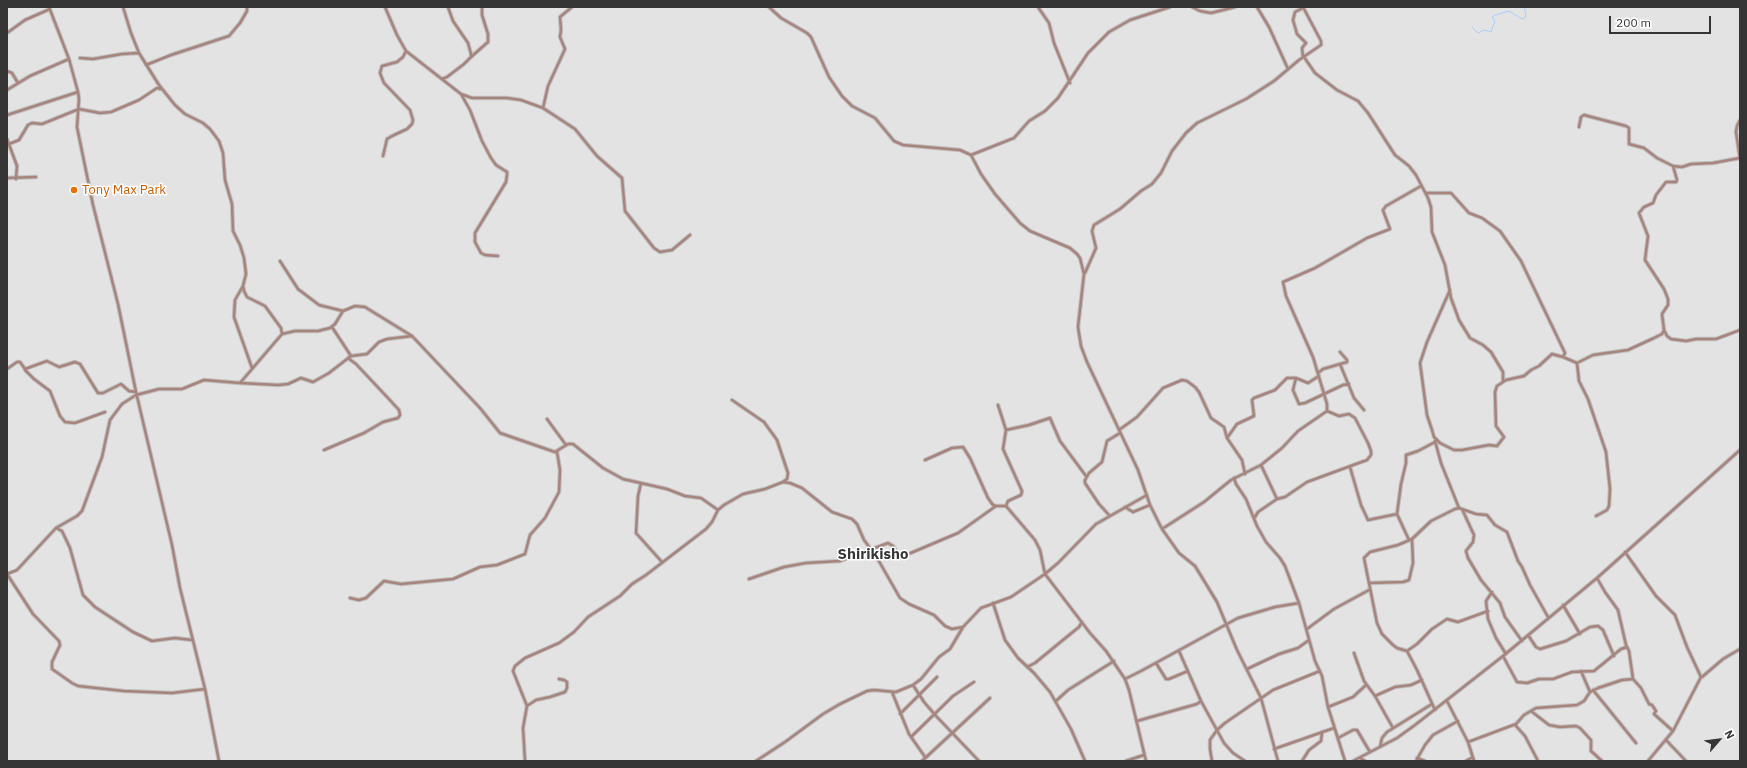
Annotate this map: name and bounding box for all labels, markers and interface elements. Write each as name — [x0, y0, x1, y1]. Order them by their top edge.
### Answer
scale bar — [1611, 8, 1713, 34]
text: 200 m — [1616, 15, 1651, 30]
place label: Tony Max Park — [82, 182, 166, 198]
marker: Tony Max Park — [69, 185, 79, 195]
district label: Shirikisho — [838, 546, 908, 564]
north arrow — [1699, 720, 1739, 760]
text: N — [1722, 728, 1738, 741]

